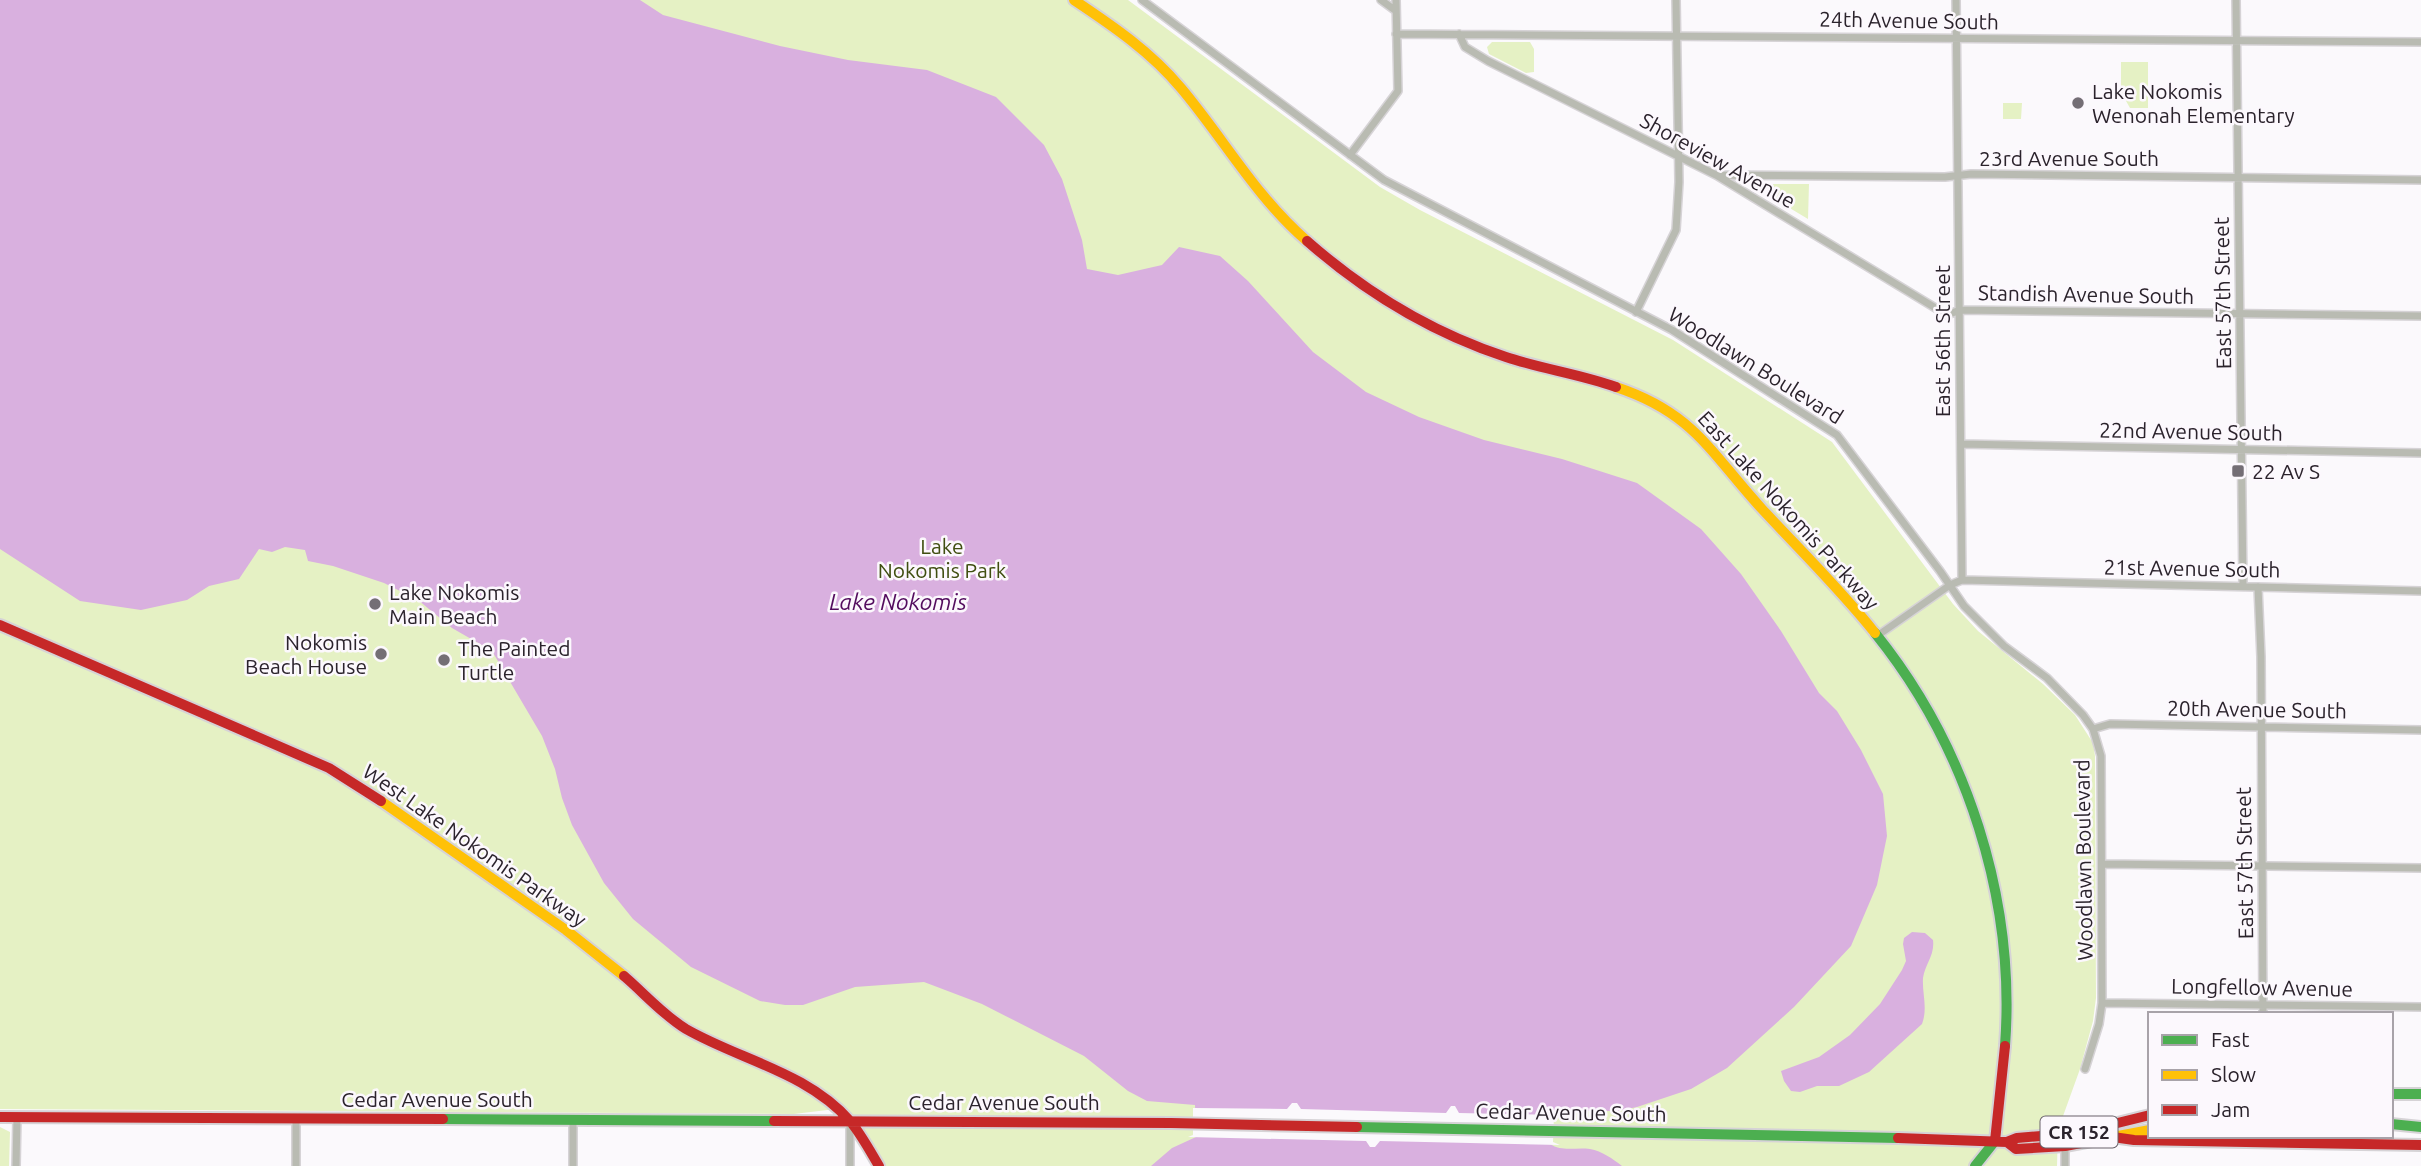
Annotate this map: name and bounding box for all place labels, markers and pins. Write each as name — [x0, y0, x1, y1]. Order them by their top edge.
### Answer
place label: Lake Nokomis Wenonah Elementary — [2092, 79, 2295, 127]
marker: Lake Nokomis Wenonah Elementary — [2070, 95, 2086, 111]
place label: 22 Av S — [2252, 459, 2320, 483]
marker: 22 Av S — [2230, 463, 2246, 479]
place label: Lake Nokomis Main Beach — [389, 580, 519, 628]
marker: Lake Nokomis Main Beach — [367, 596, 383, 612]
place label: Nokomis Beach House — [245, 630, 367, 678]
place label: The Painted Turtle — [458, 636, 570, 684]
marker: Nokomis Beach House — [373, 646, 389, 662]
marker: The Painted Turtle — [436, 652, 452, 668]

